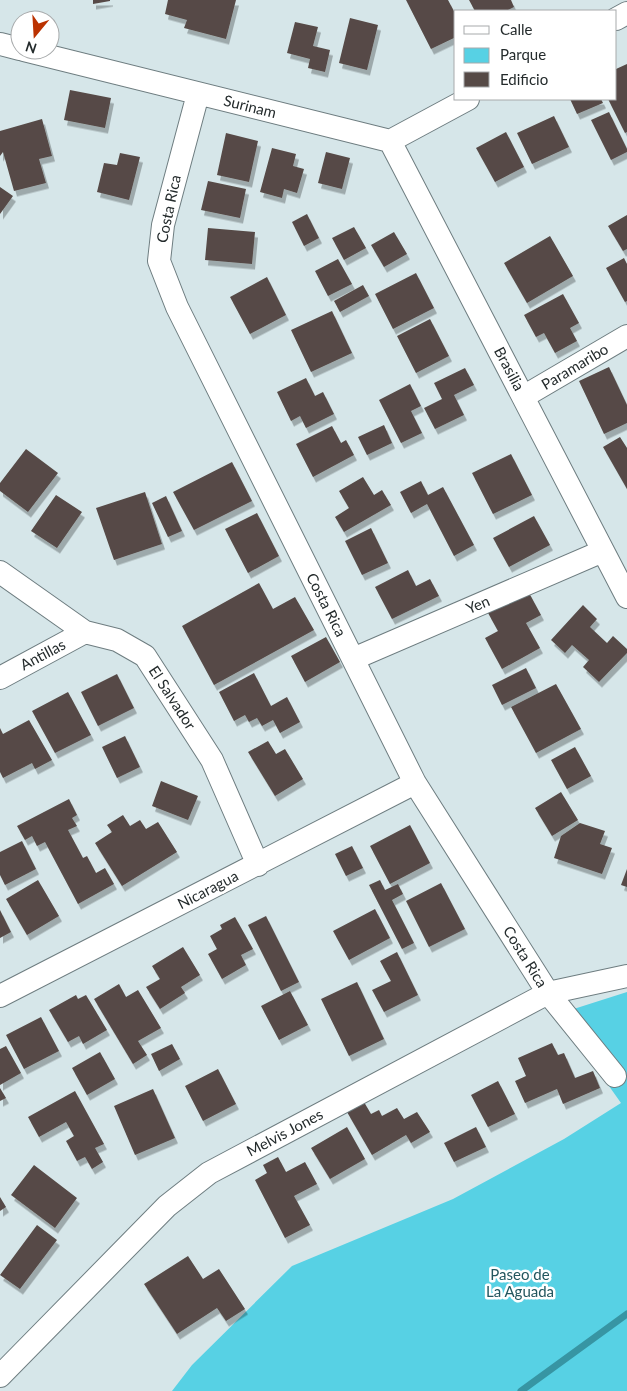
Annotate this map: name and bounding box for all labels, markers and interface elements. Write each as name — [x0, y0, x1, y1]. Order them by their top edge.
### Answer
north arrow — [10, 10, 60, 60]
legend — [454, 10, 617, 100]
text: Calle — [500, 20, 533, 38]
text: N — [23, 38, 39, 58]
text: Parque — [500, 45, 546, 63]
text: Edificio — [500, 70, 548, 88]
street label: Surinam — [222, 91, 278, 121]
street label: Costa Rica — [152, 173, 184, 244]
street label: Paramaribo — [538, 339, 611, 393]
street label: Brasilia — [491, 344, 529, 394]
street label: Costa Rica — [303, 570, 351, 639]
street label: Yen — [463, 591, 492, 617]
street label: Antillas — [17, 635, 68, 673]
street label: El Salvador — [146, 662, 200, 733]
street label: Nicaragua — [174, 866, 241, 912]
street label: Costa Rica — [500, 922, 552, 991]
street label: Melvis Jones — [243, 1105, 326, 1160]
park label: Paseo de La Aguada — [486, 1265, 554, 1300]

